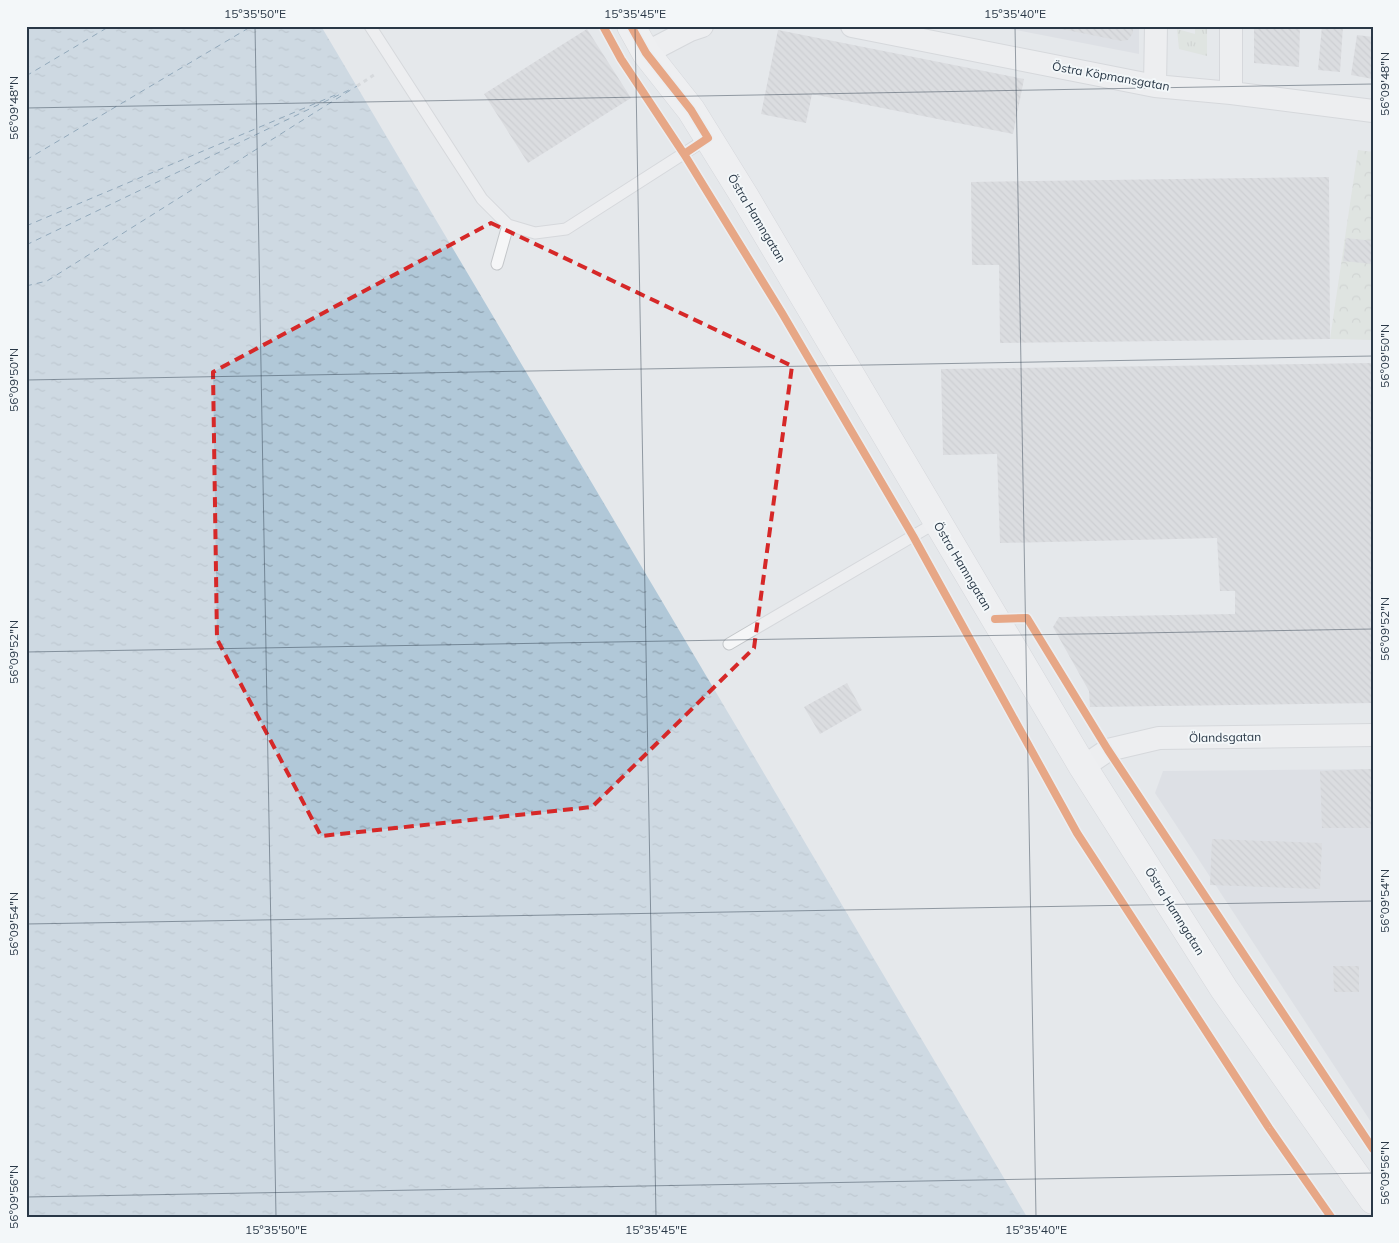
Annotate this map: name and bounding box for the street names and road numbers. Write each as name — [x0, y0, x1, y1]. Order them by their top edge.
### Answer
street label: Östra Köpmansgatan — [1051, 58, 1171, 94]
street label: Östra Hamngatan — [725, 171, 789, 265]
street label: Östra Hamngatan — [931, 519, 995, 613]
street label: Ölandsgatan — [1189, 729, 1261, 745]
street label: Östra Hamngatan — [1142, 864, 1208, 958]

